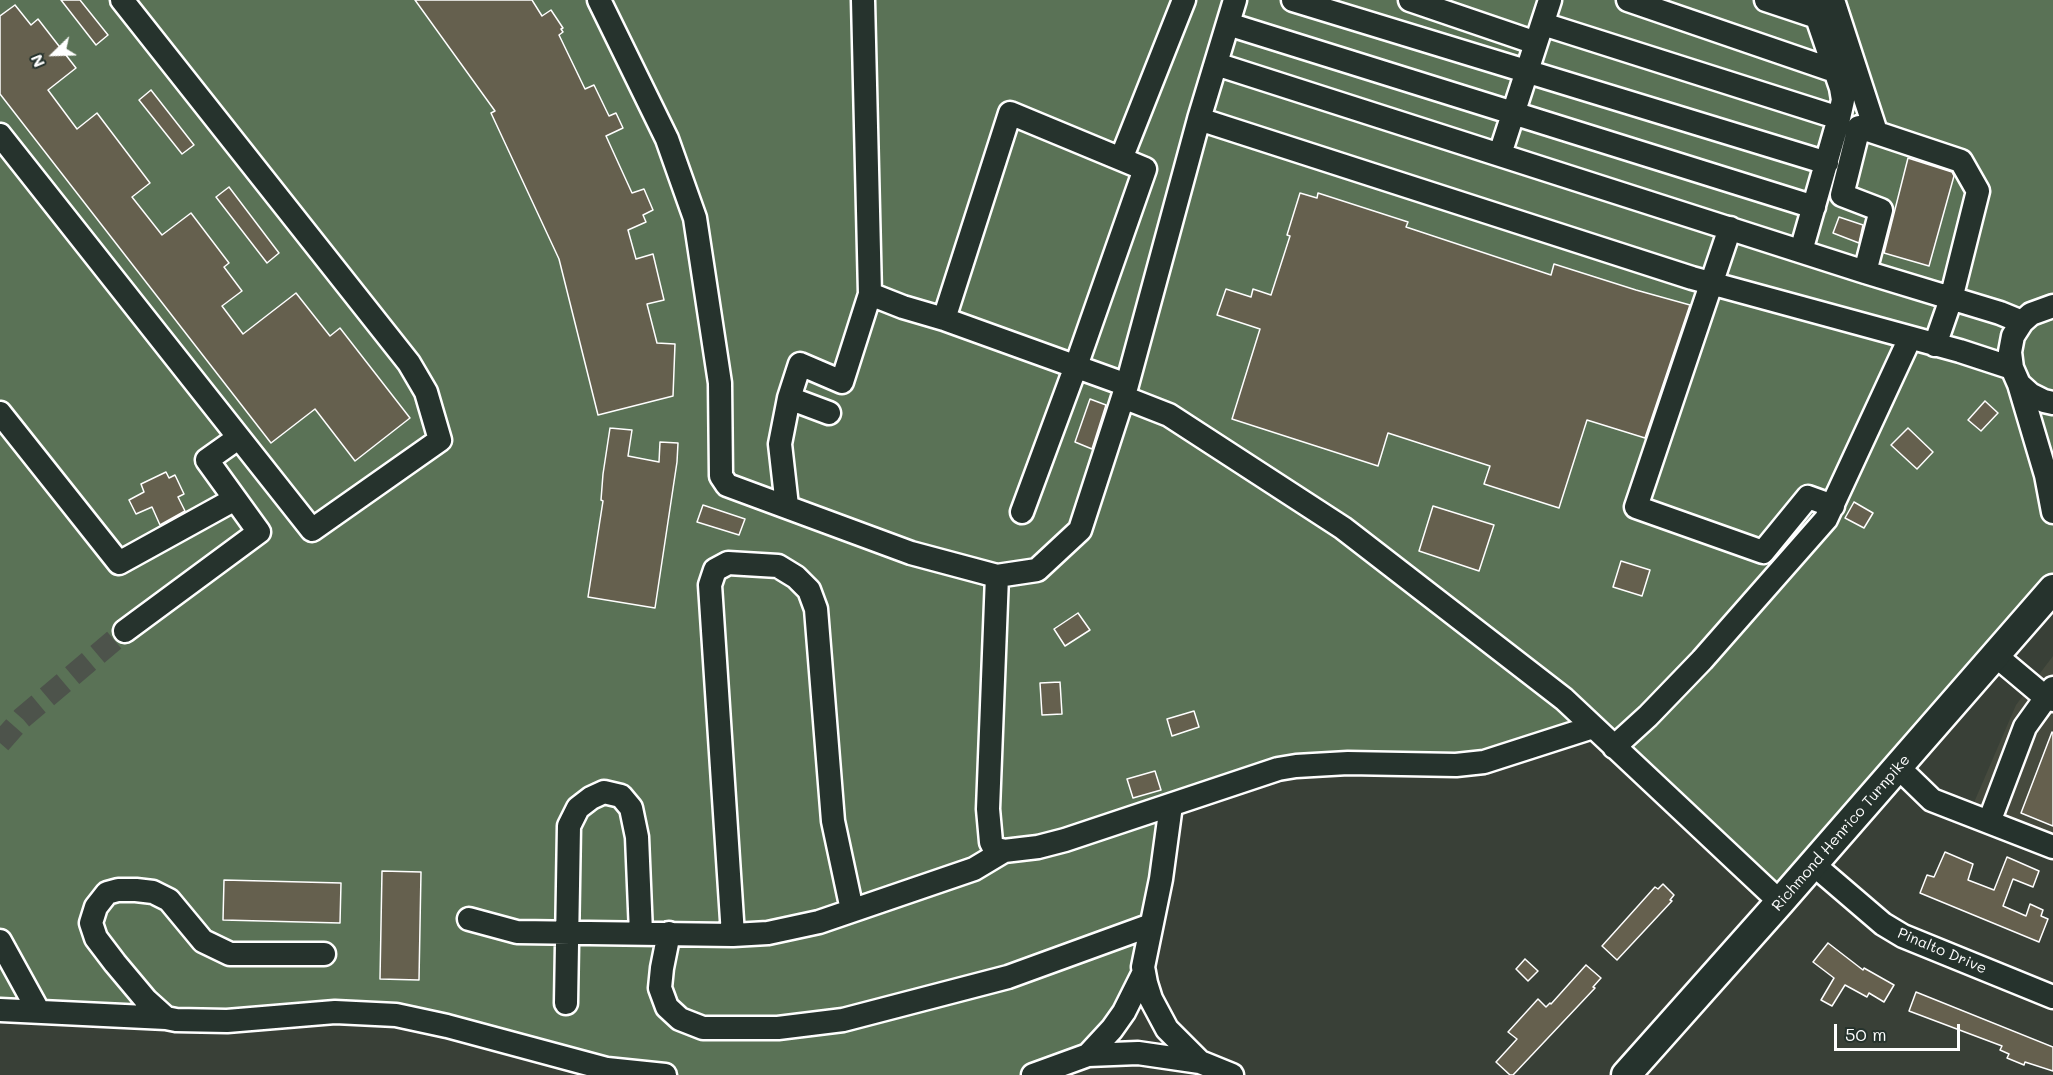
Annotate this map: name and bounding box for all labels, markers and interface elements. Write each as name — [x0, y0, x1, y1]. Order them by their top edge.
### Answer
north arrow — [24, 24, 84, 84]
text: N — [25, 52, 49, 71]
street label: Richmond Henrico Turnpike — [1768, 751, 1914, 915]
street label: Pinalto Drive — [1895, 924, 1989, 978]
scale bar — [1837, 1012, 1963, 1050]
text: 50 m — [1845, 1022, 1887, 1046]

